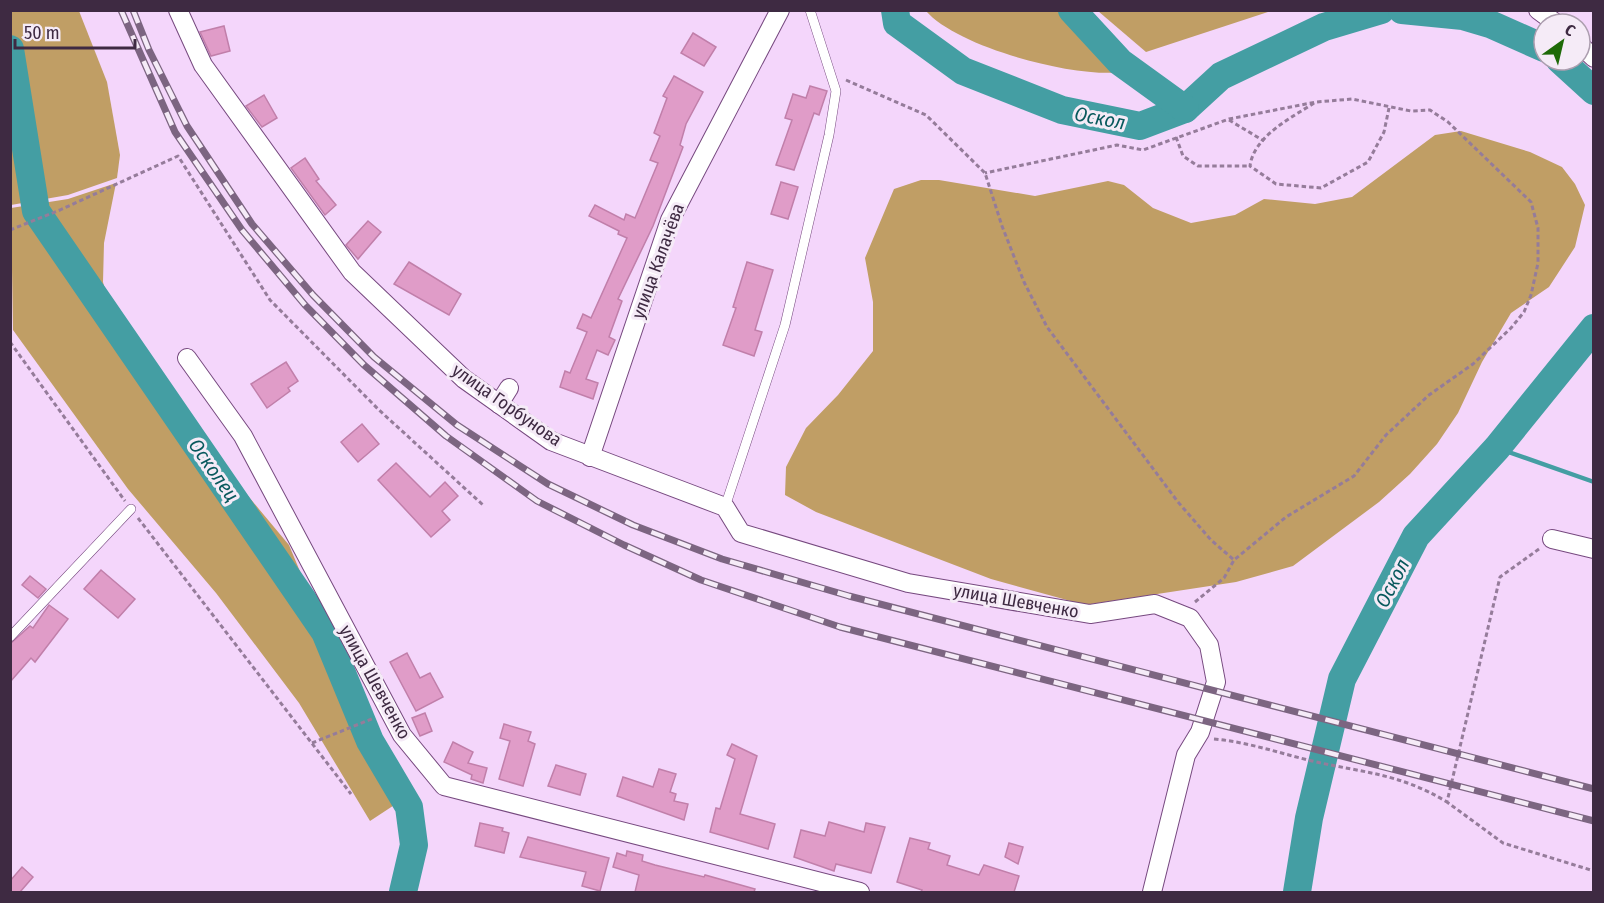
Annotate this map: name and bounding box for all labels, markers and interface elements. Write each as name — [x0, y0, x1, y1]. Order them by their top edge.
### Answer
scale bar — [15, 12, 135, 50]
north arrow — [1532, 12, 1592, 72]
text: С — [1561, 20, 1579, 41]
text: 50 m — [24, 22, 60, 44]
water label: Оскол — [1073, 101, 1127, 135]
street label: улица Калачёва — [627, 200, 689, 322]
street label: улица Горбунова — [448, 359, 566, 451]
water label: Осколец — [184, 434, 244, 506]
water label: Оскол — [1370, 555, 1414, 611]
street label: улица Шевченко — [952, 579, 1080, 623]
street label: улица Шевченко — [335, 621, 415, 743]

